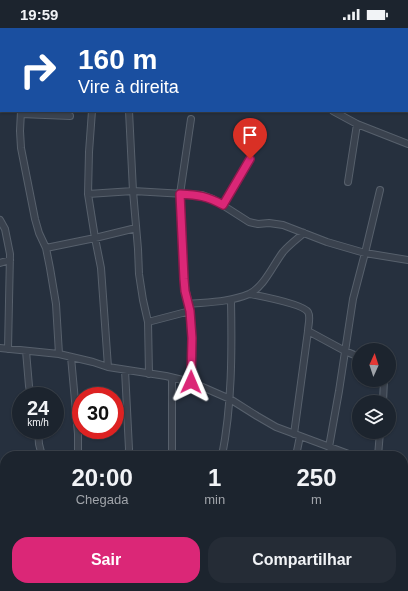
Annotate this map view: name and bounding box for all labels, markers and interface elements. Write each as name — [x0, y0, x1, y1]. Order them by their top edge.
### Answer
text: 19:59 — [20, 6, 58, 23]
icon: right — [12, 44, 64, 96]
text: 160 m — [78, 44, 157, 75]
text: Vire à direita — [78, 77, 179, 97]
pin — [233, 118, 267, 159]
icon: arrive — [239, 124, 261, 146]
north arrow — [352, 343, 396, 387]
map controls — [352, 343, 396, 439]
position arrow — [170, 361, 212, 403]
speed limit sign: 30 — [72, 387, 124, 439]
button: layers — [352, 395, 396, 439]
text: 24 — [27, 397, 49, 419]
text: km/h — [27, 417, 49, 428]
text: 20:00 — [71, 464, 133, 491]
text: 1 — [208, 464, 221, 491]
text: 250 — [297, 464, 337, 491]
text: Chegada — [76, 492, 128, 507]
text: min — [204, 492, 225, 507]
text: m — [311, 492, 322, 507]
button: Sair — [12, 537, 200, 583]
button: Compartilhar — [208, 537, 396, 583]

